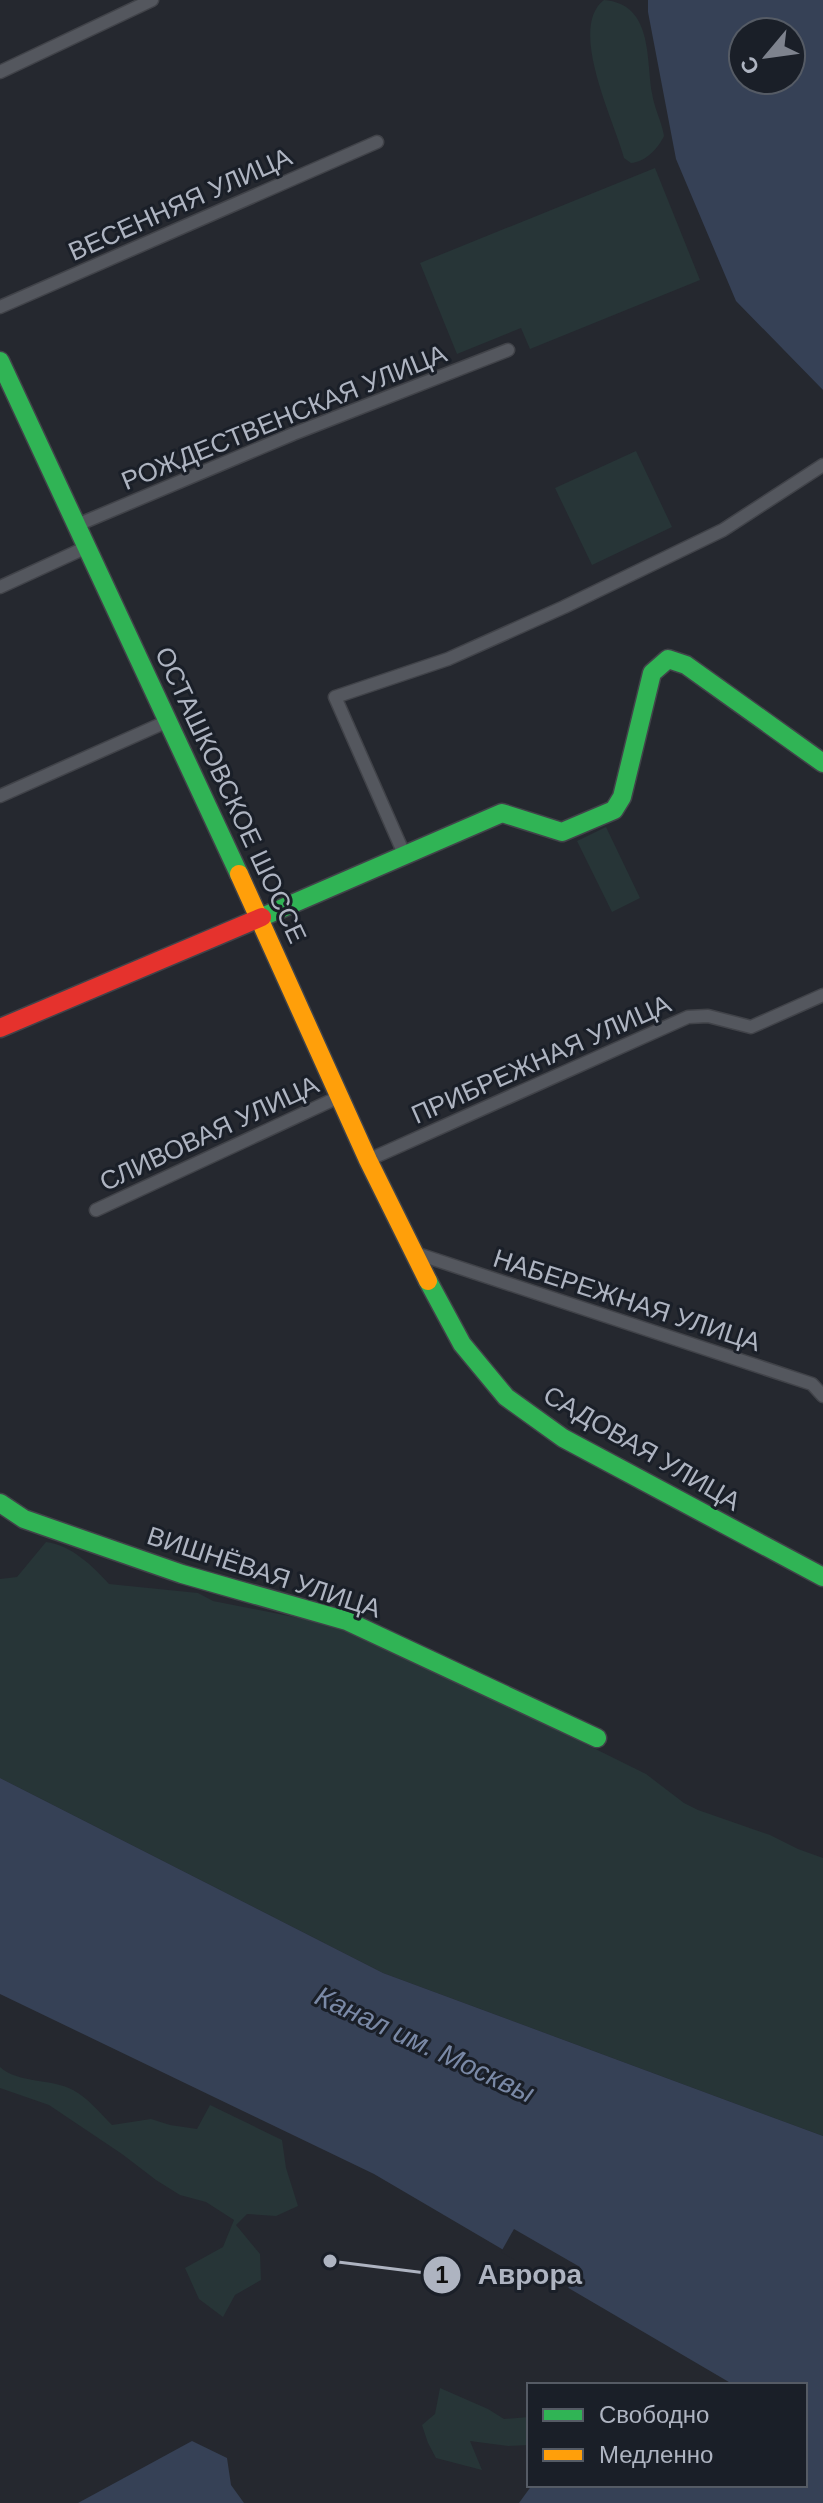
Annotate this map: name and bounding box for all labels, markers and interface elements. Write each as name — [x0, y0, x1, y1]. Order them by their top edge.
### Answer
north arrow — [727, 16, 807, 96]
text: С — [735, 52, 765, 78]
street label: ВЕСЕННЯЯ УЛИЦА — [64, 141, 297, 267]
street label: РОЖДЕСТВЕНСКАЯ УЛИЦА — [117, 338, 451, 496]
street label: ОСТАШКОВСКОЕ ШОССЕ — [149, 642, 313, 948]
street label: ПРИБРЕЖНАЯ УЛИЦА — [407, 988, 676, 1130]
street label: СЛИВОВАЯ УЛИЦА — [95, 1069, 324, 1197]
street label: НАБЕРЕЖНАЯ УЛИЦА — [490, 1243, 765, 1358]
street label: САДОВАЯ УЛИЦА — [538, 1379, 746, 1517]
street label: ВИШНЁВАЯ УЛИЦА — [143, 1520, 385, 1624]
water label: Канал им. Москвы — [310, 1980, 540, 2109]
callout: Аврора — [422, 2249, 598, 2301]
text: Аврора — [478, 2259, 583, 2290]
text: 1 — [435, 2261, 449, 2288]
legend — [527, 2383, 807, 2487]
text: Свободно — [599, 2401, 709, 2428]
text: Медленно — [599, 2441, 713, 2468]

